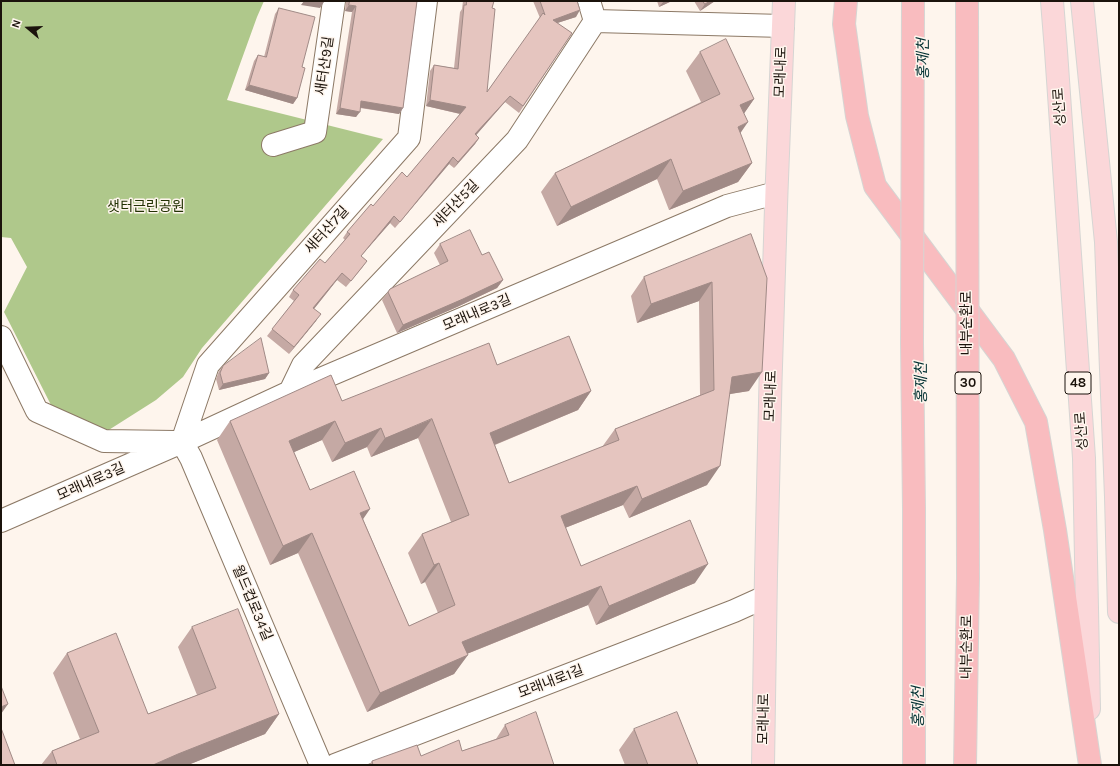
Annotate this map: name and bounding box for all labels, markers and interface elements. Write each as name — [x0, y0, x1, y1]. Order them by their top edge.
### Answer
north arrow — [8, 8, 48, 48]
text: N — [9, 18, 24, 30]
street label: 새터산9길 — [313, 35, 337, 97]
water label: 홍제천 — [915, 38, 933, 80]
street label: 모래내로 — [772, 46, 790, 98]
street label: 성산로 — [1050, 87, 1070, 127]
street label: 새터산5길 — [429, 177, 483, 231]
park label: 샛터근린공원 — [107, 199, 185, 215]
street label: 새터산7길 — [301, 203, 353, 257]
street label: 모래내로3길 — [440, 291, 514, 335]
street label: 내부순환로 — [959, 291, 975, 355]
water label: 홍제천 — [913, 362, 931, 404]
street label: 모래내로 — [762, 370, 780, 422]
road number: 30 — [955, 372, 981, 394]
road number: 48 — [1065, 372, 1091, 394]
street label: 성산로 — [1072, 411, 1092, 451]
street label: 모래내로3길 — [54, 460, 128, 504]
street label: 월드컵로34길 — [229, 563, 275, 643]
street label: 내부순환로 — [958, 615, 976, 679]
street label: 모래내로1길 — [516, 662, 586, 702]
water label: 홍제천 — [910, 686, 928, 728]
street label: 모래내로 — [755, 693, 773, 745]

